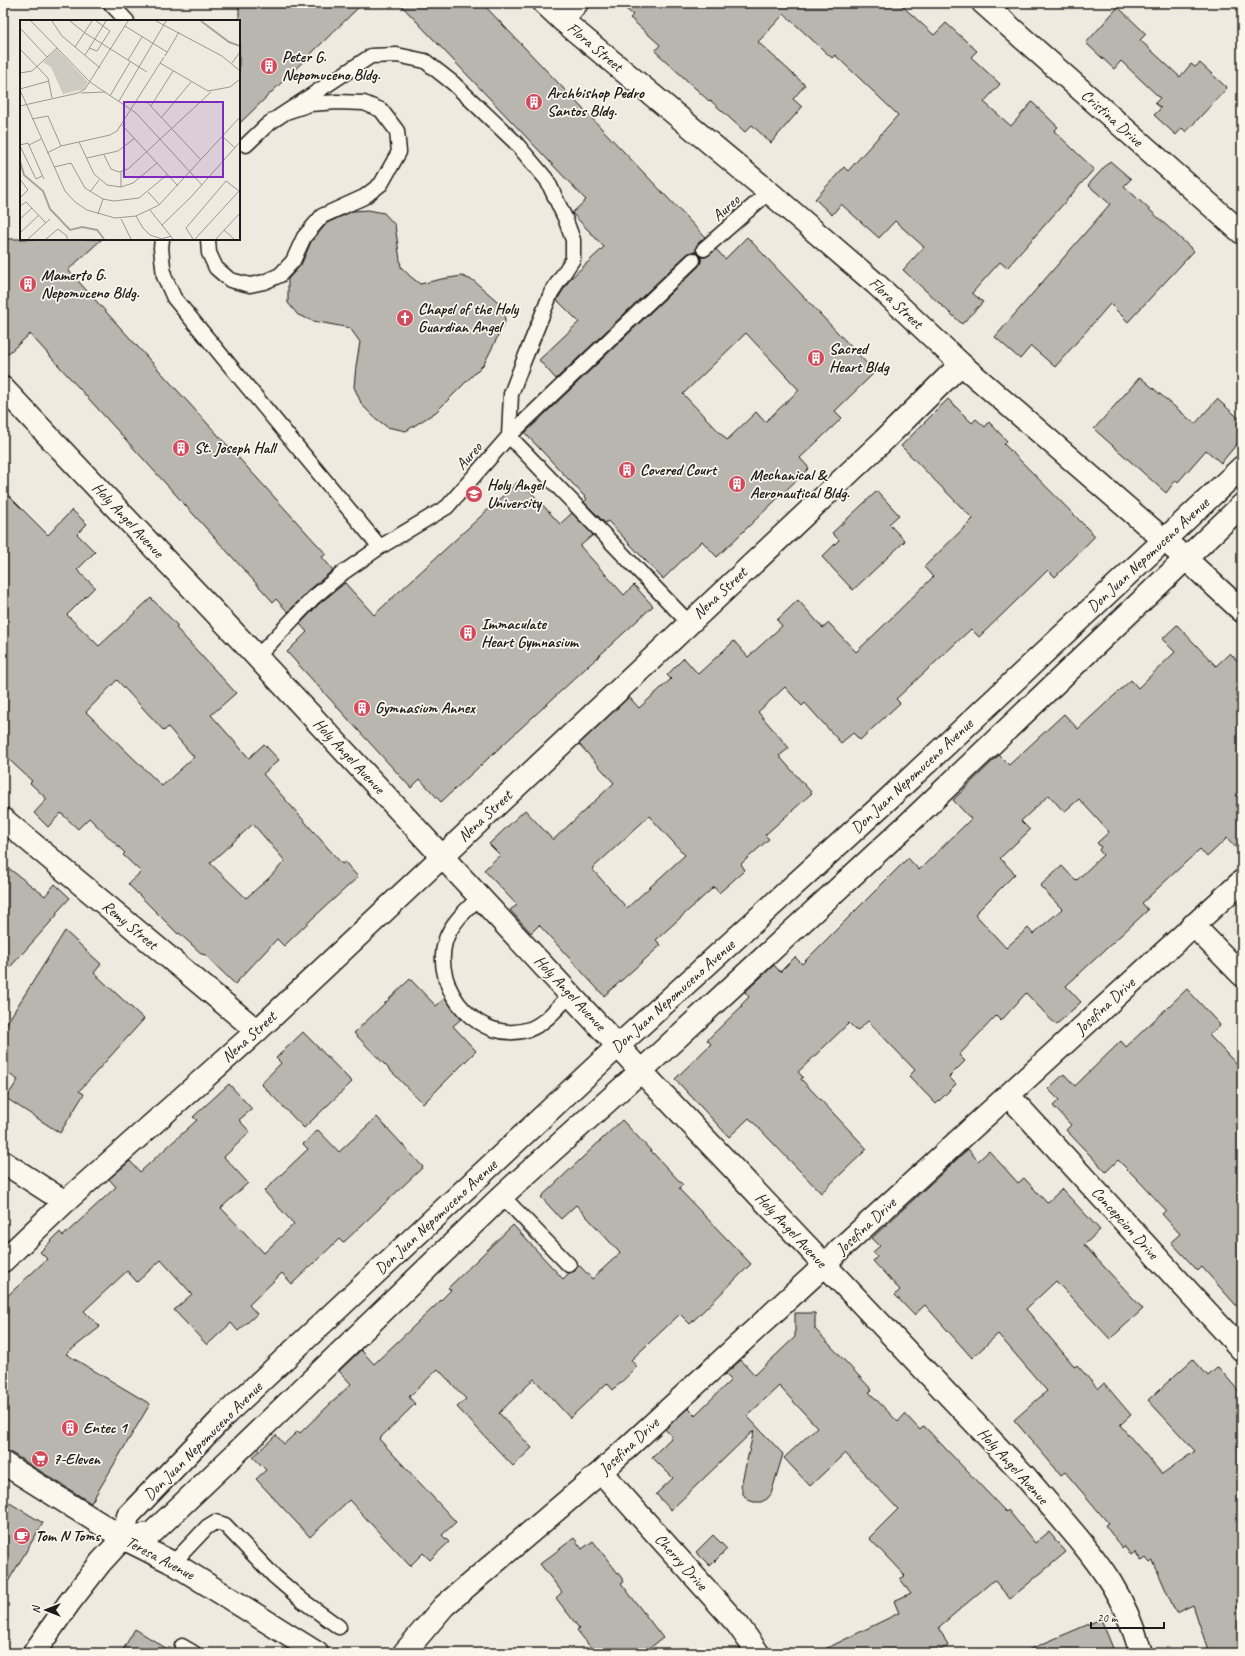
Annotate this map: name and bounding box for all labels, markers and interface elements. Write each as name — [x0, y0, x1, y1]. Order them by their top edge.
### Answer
street label: Flora Street — [563, 18, 628, 77]
inset map — [20, 20, 240, 240]
place label: Peter G. Nepomuceno Bldg. — [282, 47, 381, 85]
building icon: Peter G. Nepomuceno Bldg. — [259, 56, 279, 76]
place label: Archbishop Pedro Santos Bldg. — [547, 83, 645, 121]
street label: Cristina Drive — [1077, 85, 1148, 152]
building icon: Archbishop Pedro Santos Bldg. — [524, 92, 544, 112]
street label: Aureo — [708, 189, 745, 226]
place label: Mamerto G. Nepomuceno Bldg. — [41, 265, 140, 303]
street label: Flora Street — [865, 273, 928, 334]
building icon: Mamerto G. Nepomuceno Bldg. — [18, 274, 38, 294]
place label: Chapel of the Holy Guardian Angel — [418, 299, 520, 337]
church icon: Chapel of the Holy Guardian Angel — [395, 308, 415, 328]
place label: Sacred Heart Bldg — [829, 339, 891, 377]
building icon: Sacred Heart Bldg — [806, 348, 826, 368]
street label: Aureo — [451, 437, 487, 474]
building icon: St. Joseph Hall — [171, 438, 191, 458]
place label: St. Joseph Hall — [194, 438, 278, 458]
building icon: Covered Court — [617, 460, 637, 480]
place label: Covered Court — [640, 460, 718, 480]
place label: Mechanical & Aeronautical Bldg. — [750, 465, 850, 503]
building icon: Mechanical & Aeronautical Bldg. — [727, 474, 747, 494]
place label: Holy Angel University — [487, 475, 547, 513]
street label: Holy Angel Avenue — [88, 478, 169, 563]
school or university icon: Holy Angel University — [464, 484, 484, 504]
street label: Don Juan Nepomuceno Avenue — [1083, 492, 1215, 617]
street label: Nena Street — [689, 562, 753, 623]
place label: Immaculate Heart Gymnasium — [481, 614, 580, 652]
building icon: Immaculate Heart Gymnasium — [458, 623, 478, 643]
building icon: Gymnasium Annex — [352, 698, 372, 718]
place label: Gymnasium Annex — [375, 698, 476, 718]
street label: Don Juan Nepomuceno Avenue — [847, 713, 979, 838]
street label: Holy Angel Avenue — [309, 714, 390, 799]
street label: Nena Street — [454, 785, 518, 846]
street label: Remy Street — [98, 896, 163, 955]
street label: Don Juan Nepomuceno Avenue — [607, 934, 740, 1057]
street label: Holy Angel Avenue — [530, 951, 611, 1036]
street label: Josefina Drive — [1070, 972, 1140, 1039]
street label: Nena Street — [217, 1006, 282, 1067]
street label: Don Juan Nepomuceno Avenue — [371, 1154, 503, 1279]
street label: Concepcion Drive — [1087, 1182, 1164, 1265]
street label: Holy Angel Avenue — [751, 1188, 832, 1273]
street label: Josefina Drive — [831, 1192, 901, 1259]
street label: Don Juan Nepomuceno Avenue — [139, 1376, 268, 1505]
street label: Josefina Drive — [594, 1412, 664, 1479]
building icon: Entec 1 — [60, 1418, 80, 1438]
place label: Entec 1 — [83, 1418, 129, 1438]
street label: Holy Angel Avenue — [973, 1424, 1054, 1510]
supermarket icon: 7-Eleven — [30, 1449, 50, 1469]
place label: 7-Eleven — [53, 1449, 102, 1469]
cafe icon: Tom N Toms — [12, 1526, 32, 1546]
place label: Tom N Toms — [35, 1526, 101, 1546]
street label: Cherry Drive — [650, 1529, 713, 1596]
street label: Teresa Avenue — [122, 1532, 199, 1585]
north arrow — [26, 1590, 66, 1630]
text: N — [29, 1604, 43, 1613]
scale bar — [1091, 1604, 1164, 1630]
text: 20 m — [1097, 1610, 1119, 1626]

